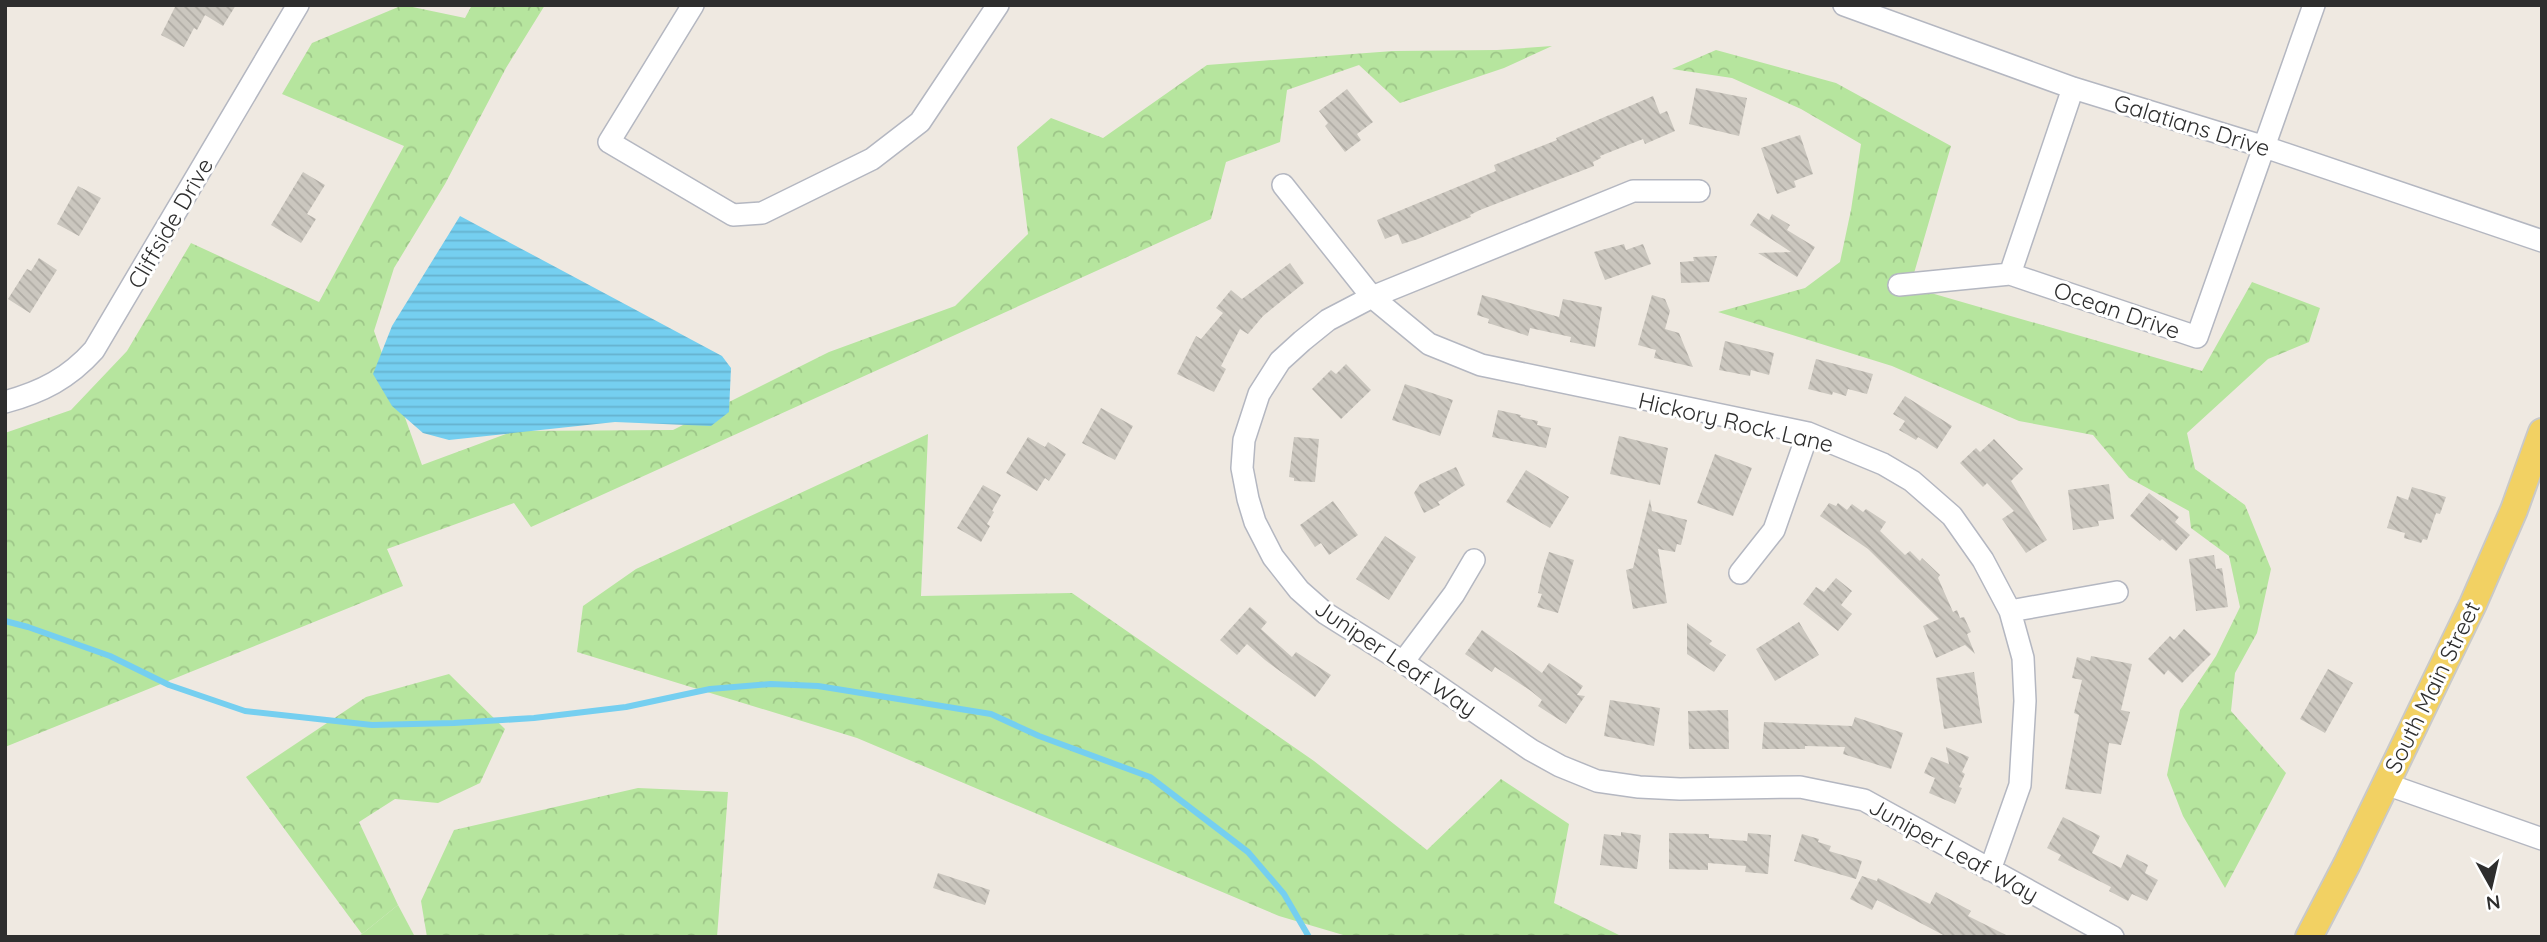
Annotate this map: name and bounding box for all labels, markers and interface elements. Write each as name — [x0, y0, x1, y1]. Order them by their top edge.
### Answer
street label: Galatians Drive — [2110, 87, 2274, 163]
street label: Cliffside Drive — [121, 152, 219, 294]
street label: Ocean Drive — [2050, 275, 2184, 345]
street label: Hickory Rock Lane — [1636, 385, 1836, 459]
street label: Juniper Leaf Way — [1309, 593, 1483, 723]
street label: South Main Street — [2378, 596, 2486, 778]
street label: Juniper Leaf Way — [1864, 791, 2044, 909]
north arrow — [2456, 851, 2526, 921]
text: N — [2485, 890, 2502, 916]

